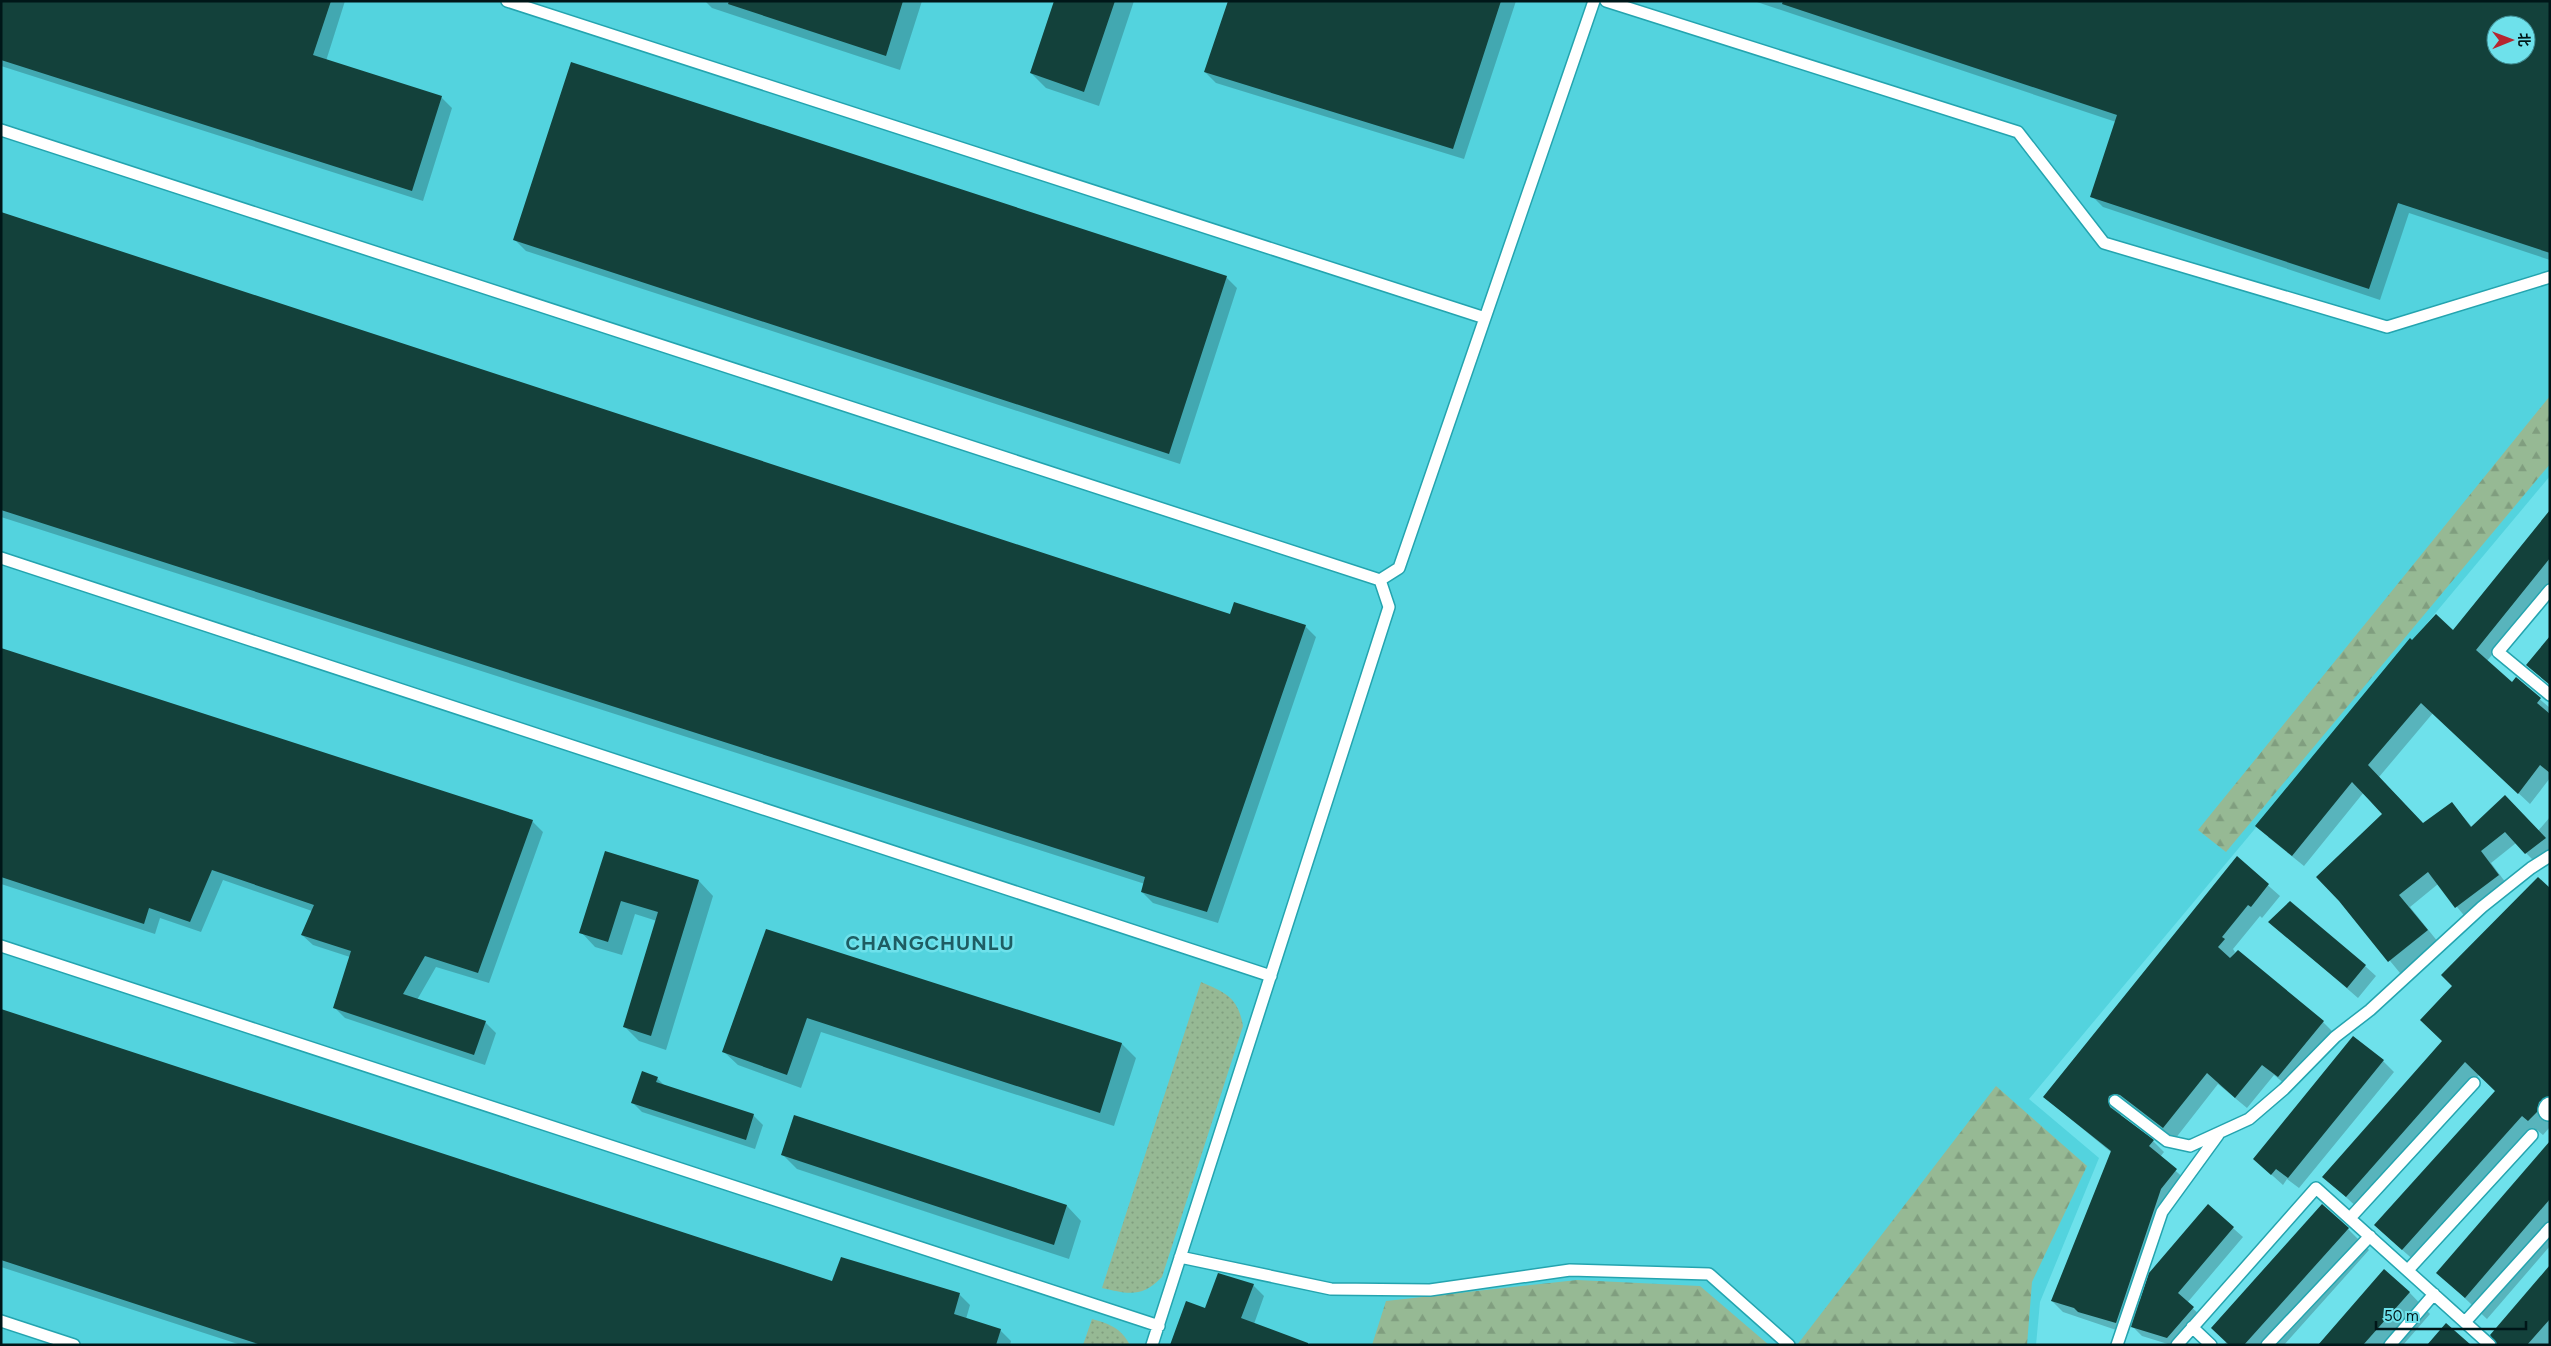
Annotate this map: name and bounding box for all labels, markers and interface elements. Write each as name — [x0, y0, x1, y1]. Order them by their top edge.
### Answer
north arrow — [2486, 15, 2536, 65]
text: 北 — [2515, 33, 2532, 47]
district label: CHANGCHUNLU — [846, 931, 1014, 955]
scale bar — [2376, 1298, 2526, 1330]
text: 50 m — [2384, 1307, 2419, 1325]

